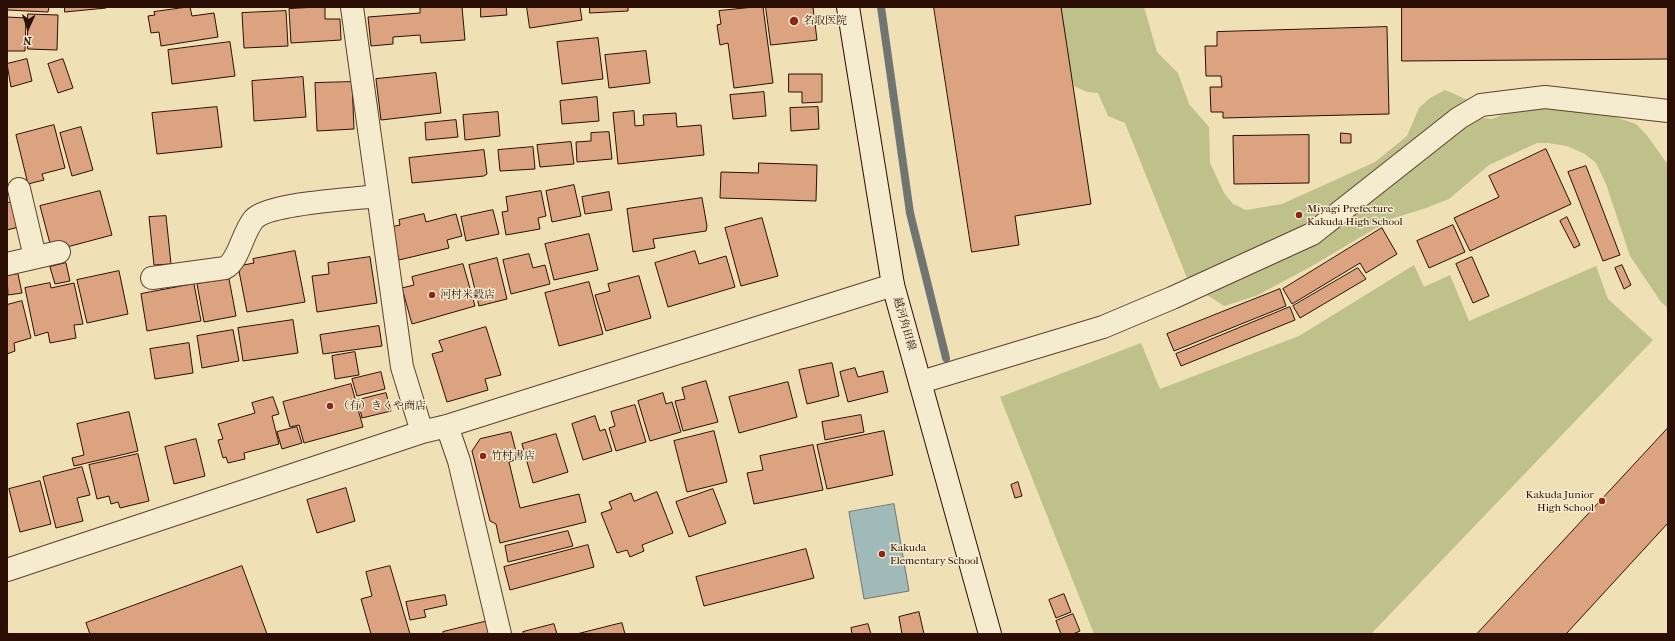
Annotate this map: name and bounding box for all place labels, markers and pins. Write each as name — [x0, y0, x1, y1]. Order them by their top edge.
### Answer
place label: 名取医院 — [803, 14, 847, 28]
marker: 名取医院 — [788, 15, 800, 27]
place label: Miyagi Prefecture Kakuda High School — [1307, 202, 1403, 228]
marker: Miyagi Prefecture Kakuda High School — [1294, 210, 1304, 220]
place label: 河村米穀店 — [440, 288, 495, 302]
marker: 河村米穀店 — [427, 290, 437, 300]
place label: （有）きくや商店 — [338, 399, 426, 413]
marker: （有）きくや商店 — [325, 401, 335, 411]
place label: 竹村書店 — [491, 449, 535, 463]
marker: 竹村書店 — [478, 451, 488, 461]
place label: Kakuda Junior High School — [1526, 488, 1594, 514]
marker: Kakuda Junior High School — [1597, 496, 1607, 506]
place label: Kakuda Elementary School — [890, 541, 979, 567]
marker: Kakuda Elementary School — [877, 549, 887, 559]

